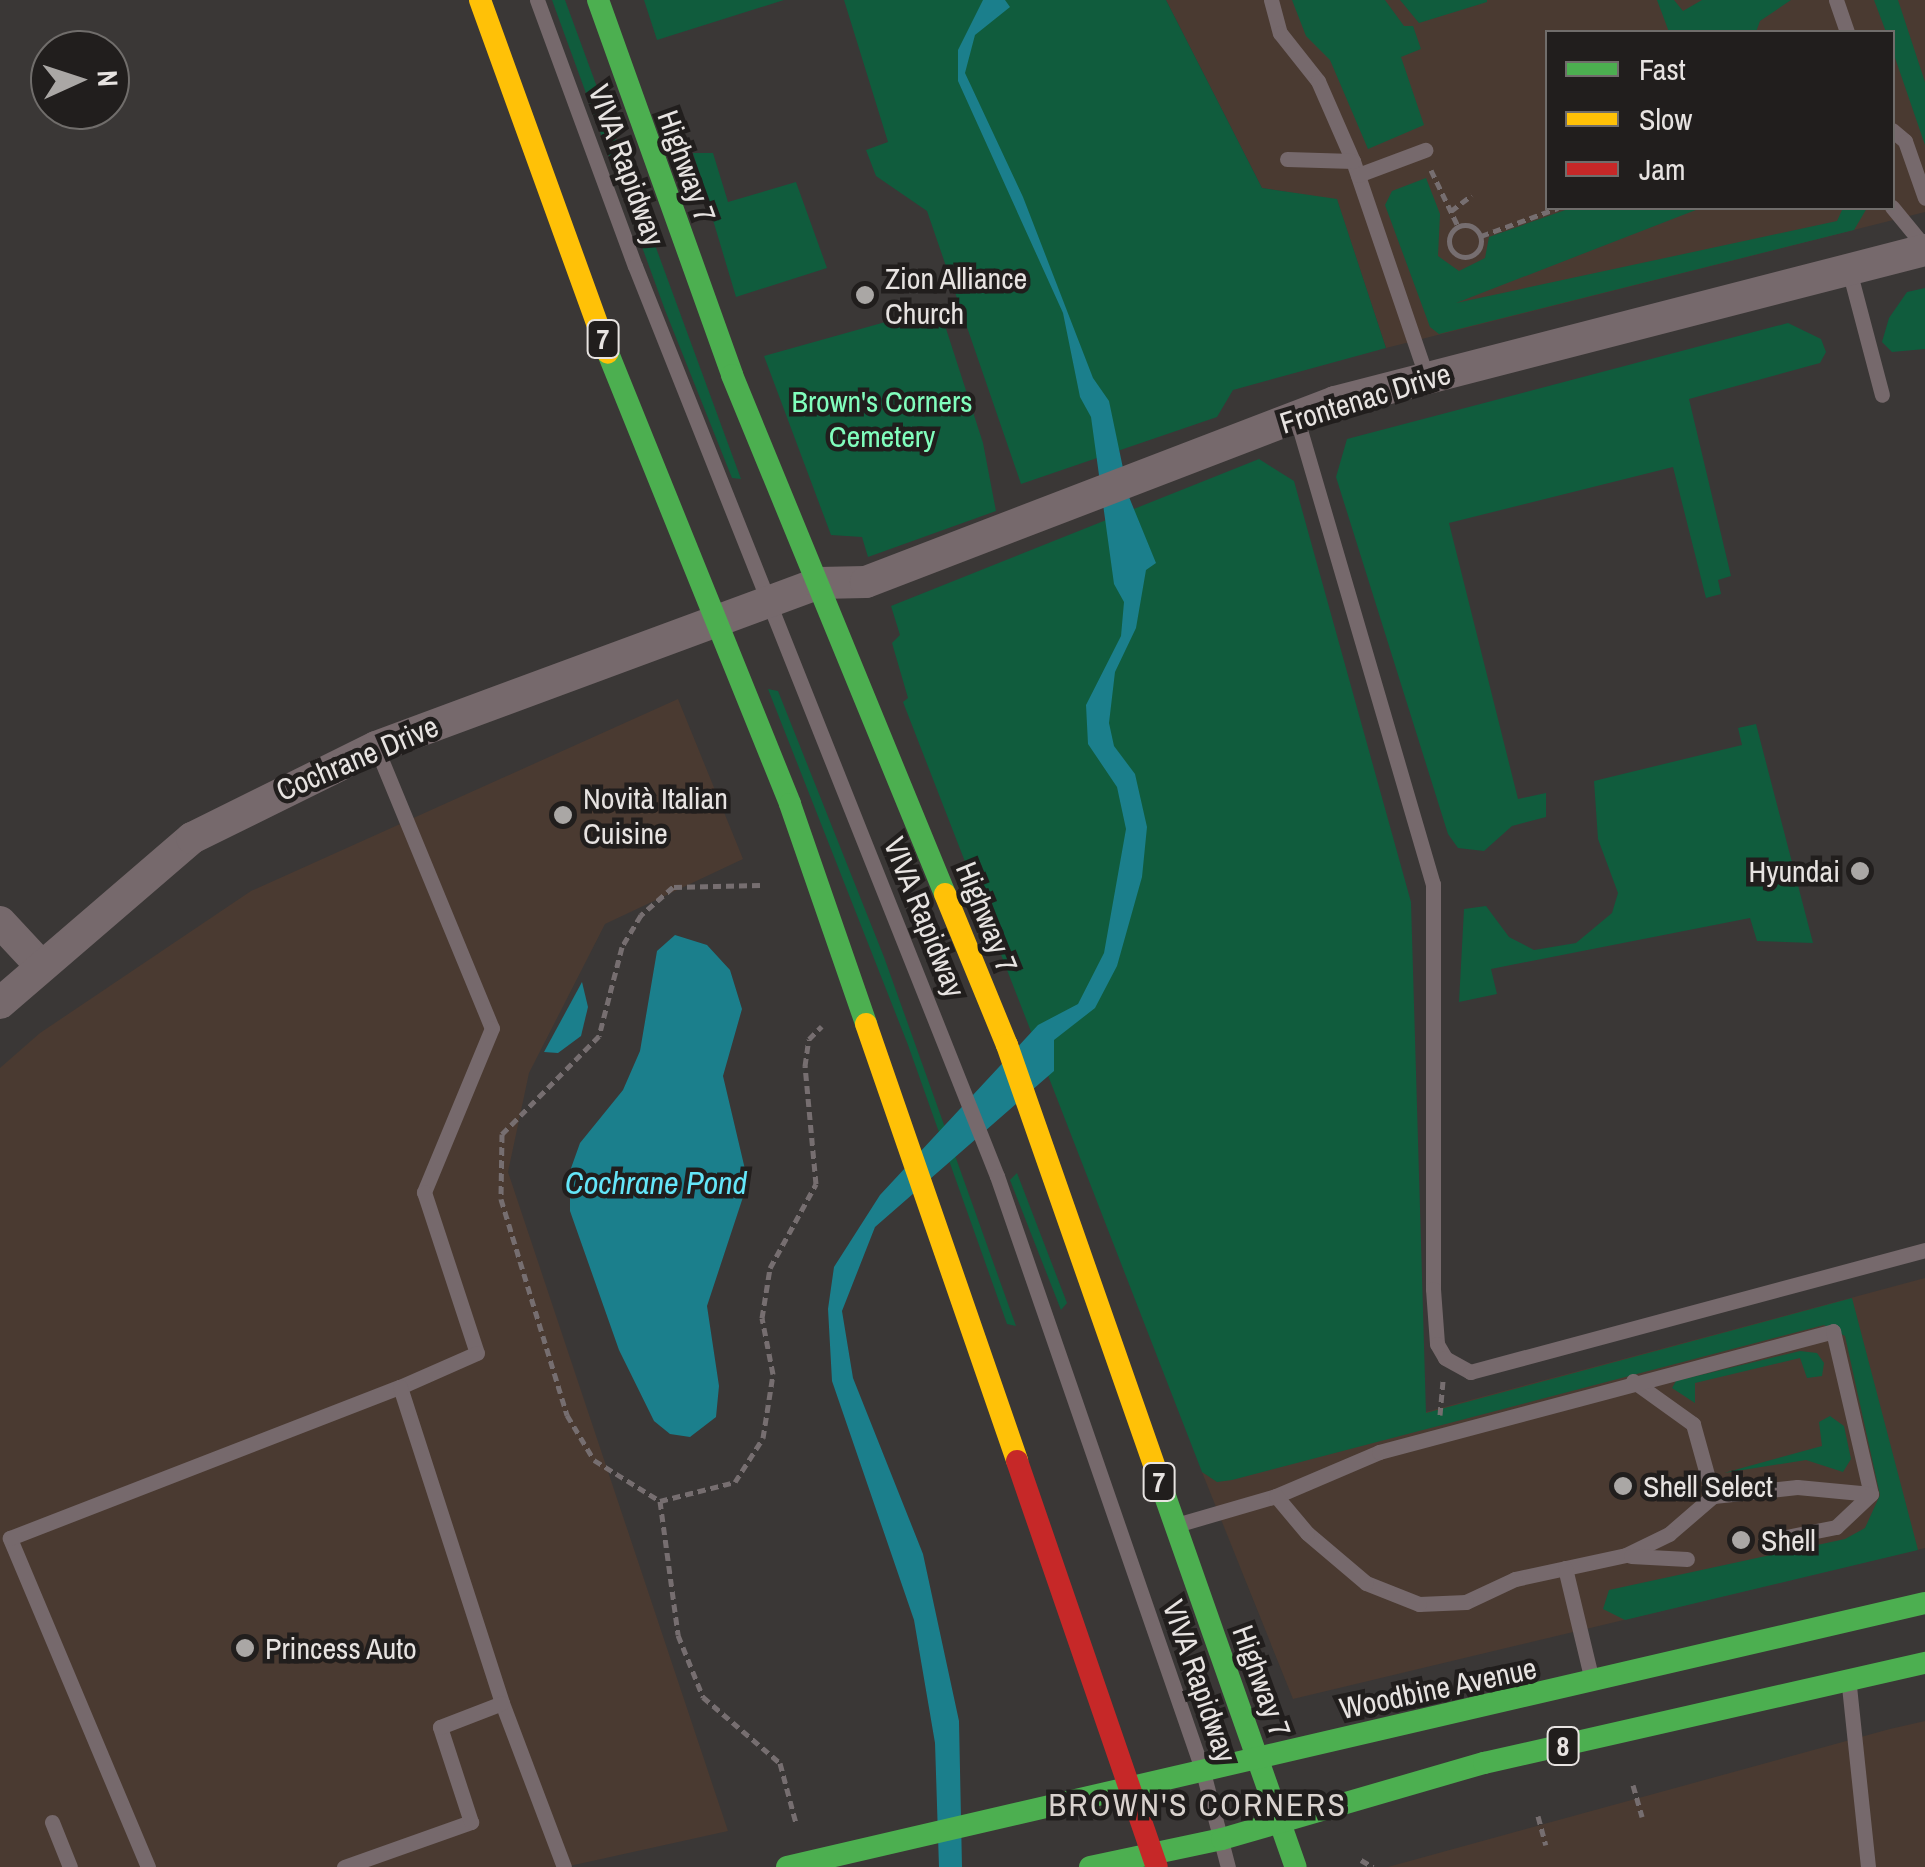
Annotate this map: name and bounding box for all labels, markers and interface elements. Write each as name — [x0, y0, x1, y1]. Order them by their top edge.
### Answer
north arrow — [30, 30, 130, 130]
legend — [1545, 30, 1895, 210]
text: Fast — [1639, 49, 1686, 89]
text: N — [89, 69, 127, 88]
street label: VIVA Rapidway — [581, 79, 673, 251]
text: Slow — [1639, 99, 1692, 139]
street label: Highway 7 — [650, 105, 724, 227]
text: Jam — [1639, 149, 1685, 189]
place label: Zion Alliance Church — [885, 260, 1029, 330]
marker: Zion Alliance Church — [854, 284, 876, 306]
road number: 7 — [586, 316, 620, 362]
street label: Frontenac Drive — [1275, 355, 1455, 441]
park label: Brown's Corners Cemetery — [791, 383, 973, 454]
street label: Cochrane Drive — [271, 708, 443, 808]
place label: Novità Italian Cuisine — [583, 780, 728, 850]
marker: Novità Italian Cuisine — [552, 804, 574, 826]
street label: VIVA Rapidway — [876, 831, 974, 1003]
place label: Hyundai — [1748, 853, 1840, 889]
street label: Highway 7 — [949, 856, 1025, 978]
marker: Hyundai — [1849, 860, 1871, 882]
water label: Cochrane Pond — [565, 1164, 747, 1202]
road number: 7 — [1142, 1459, 1176, 1505]
place label: Shell Select — [1643, 1468, 1773, 1504]
marker: Shell Select — [1612, 1475, 1634, 1497]
place label: Shell — [1761, 1522, 1816, 1558]
marker: Shell — [1730, 1529, 1752, 1551]
street label: VIVA Rapidway — [1155, 1595, 1245, 1767]
street label: Highway 7 — [1225, 1620, 1299, 1742]
place label: Princess Auto — [265, 1630, 418, 1666]
marker: Princess Auto — [234, 1637, 256, 1659]
street label: Woodbine Avenue — [1336, 1649, 1540, 1727]
road number: 8 — [1546, 1723, 1580, 1769]
district label: BROWN'S CORNERS — [1048, 1786, 1348, 1824]

